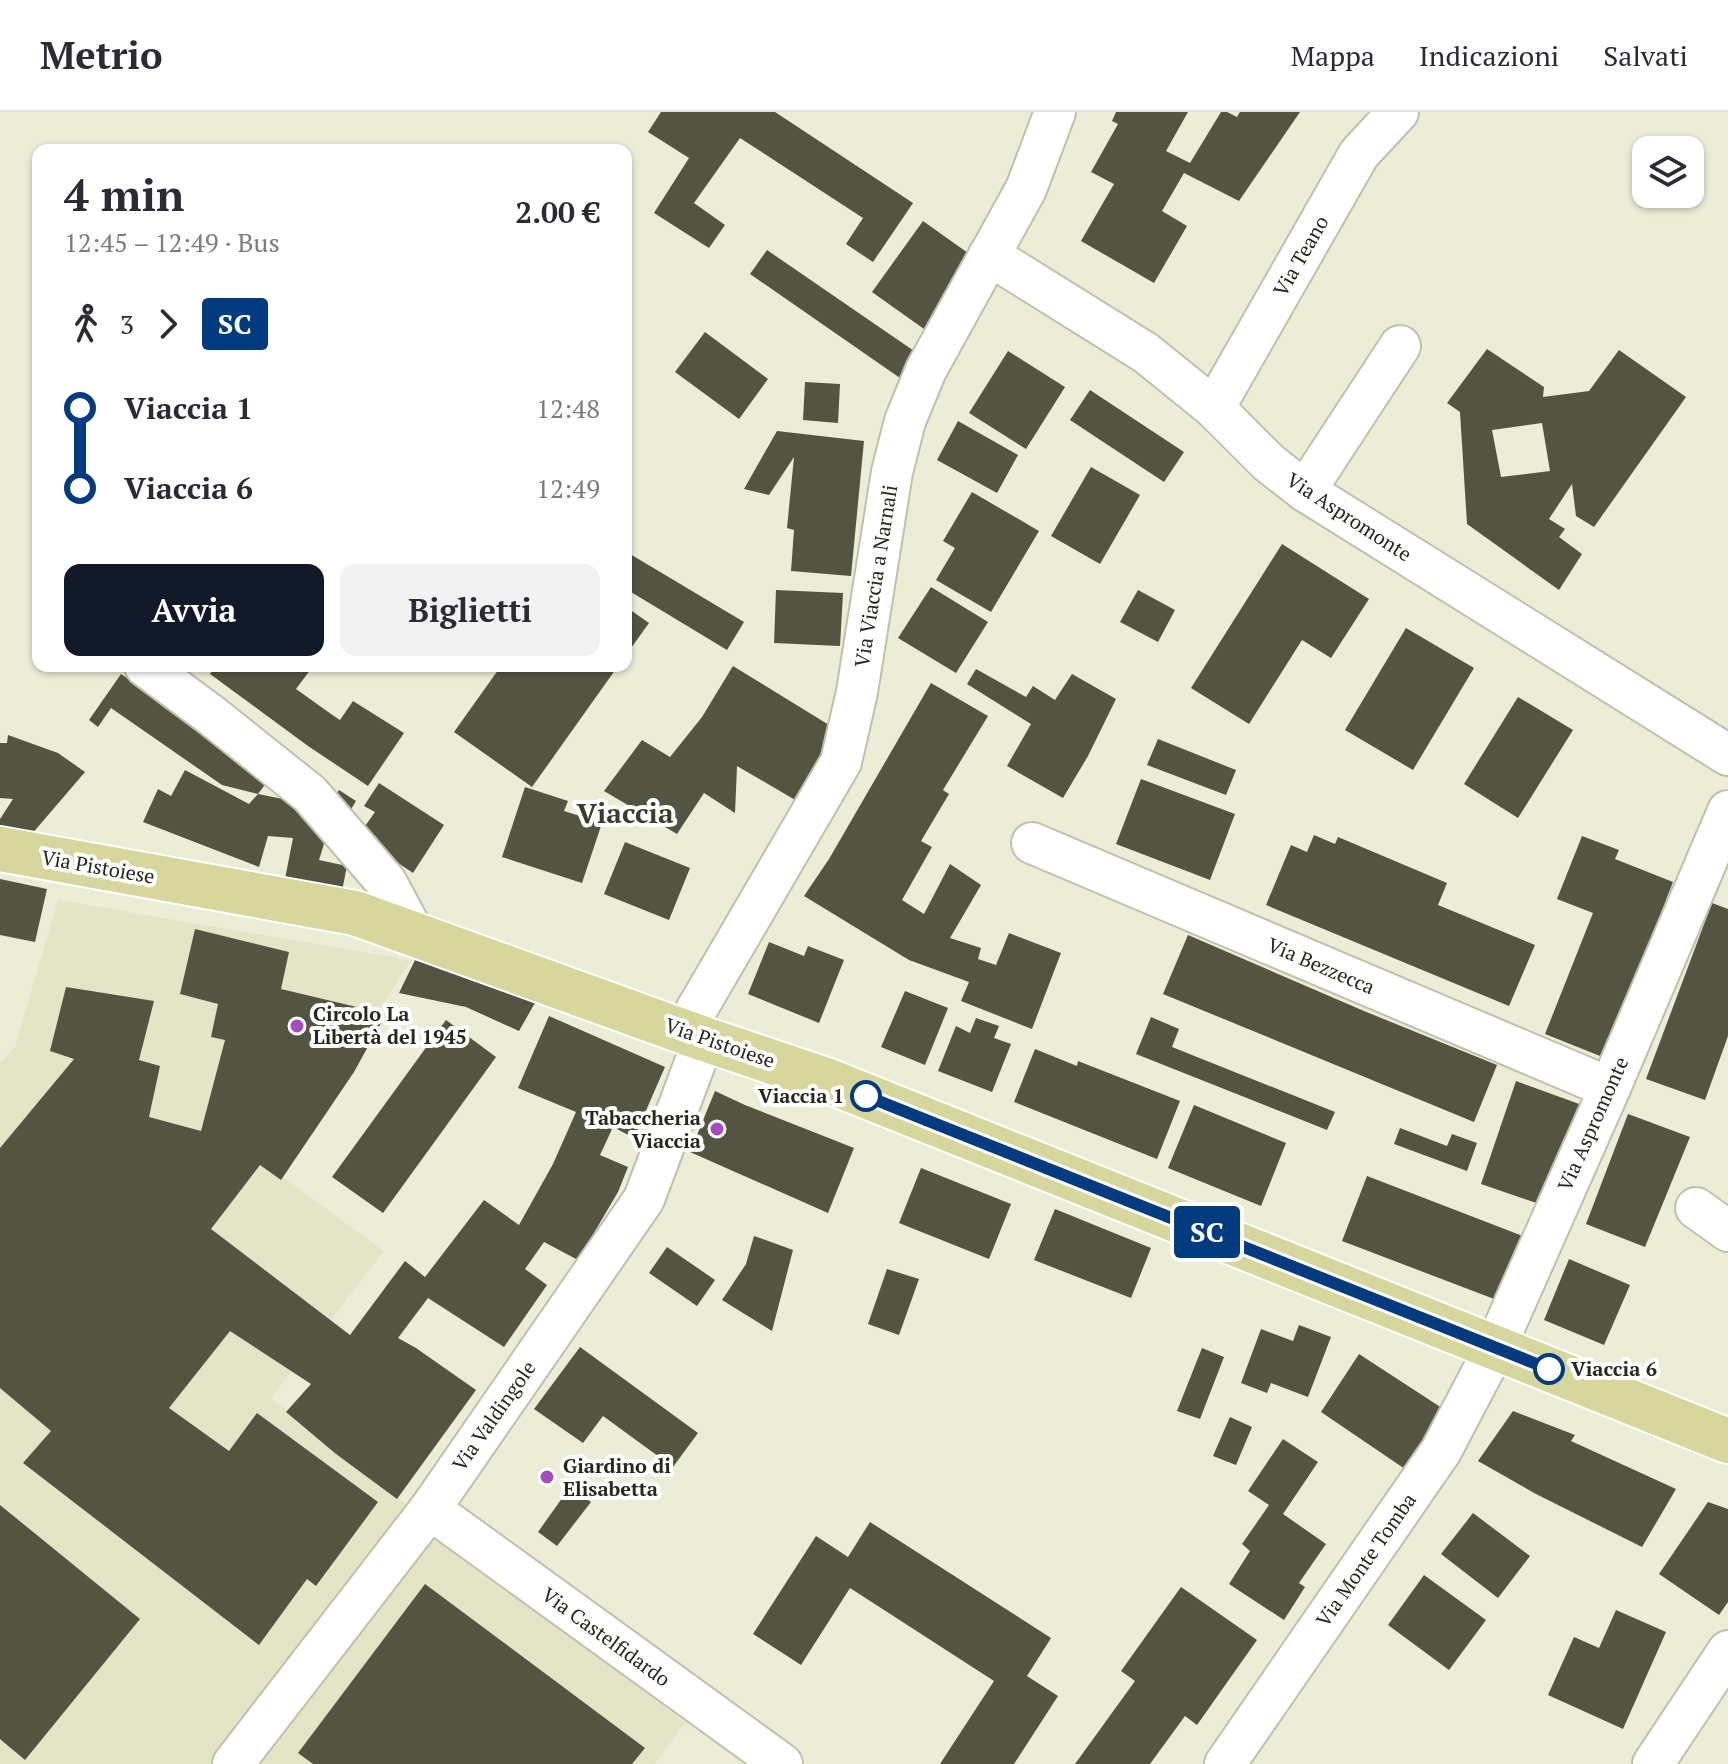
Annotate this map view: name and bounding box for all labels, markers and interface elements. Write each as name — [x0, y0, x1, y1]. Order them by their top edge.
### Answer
text: Metrio — [40, 30, 162, 80]
text: Mappa — [1291, 37, 1375, 74]
text: Indicazioni — [1419, 37, 1559, 74]
text: Salvati — [1603, 37, 1688, 74]
map controls — [1632, 136, 1704, 208]
button: layers — [1632, 136, 1704, 208]
text: 4 min — [64, 165, 184, 224]
text: 2.00 € — [515, 192, 600, 232]
street label: Via Teano — [1267, 211, 1334, 301]
text: 12:45 – 12:49 · Bus — [64, 225, 280, 259]
icon: walk — [64, 302, 108, 346]
icon: forward — [146, 302, 190, 346]
text: SC — [218, 305, 252, 342]
text: 3 — [120, 307, 134, 341]
text: Viaccia 1 — [124, 388, 253, 428]
text: 12:48 — [536, 391, 600, 425]
street label: Via Aspromonte — [1281, 466, 1417, 567]
text: Viaccia 6 — [124, 468, 253, 508]
text: 12:49 — [536, 471, 600, 505]
street label: Via Viaccia a Narnali — [848, 483, 903, 669]
button: Avvia — [64, 564, 324, 656]
button: Biglietti — [340, 564, 600, 656]
district label: Viaccia — [576, 794, 674, 831]
street label: Via Pistoiese — [39, 843, 157, 890]
street label: Via Bezzecca — [1263, 931, 1379, 1000]
place label: Circolo La Libertà del 1945 — [313, 1000, 467, 1050]
street label: Via Pistoiese — [662, 1011, 779, 1074]
marker: Circolo La Libertà del 1945 — [288, 1017, 306, 1035]
street label: Via Aspromonte — [1551, 1052, 1634, 1195]
marker: Viaccia 1 — [851, 1081, 881, 1111]
place label: Viaccia 1 — [758, 1082, 844, 1109]
place label: Tabaccheria Viaccia — [585, 1104, 701, 1154]
marker: Tabaccheria Viaccia — [708, 1120, 726, 1138]
line badge: SC — [1171, 1206, 1243, 1258]
text: SC — [1190, 1213, 1224, 1250]
marker: Viaccia 6 — [1534, 1354, 1564, 1384]
street label: Via Valdingole — [446, 1355, 542, 1476]
place label: Viaccia 6 — [1571, 1355, 1657, 1382]
place label: Giardino di Elisabetta — [563, 1452, 671, 1502]
marker: Giardino di Elisabetta — [538, 1468, 556, 1486]
street label: Via Monte Tomba — [1309, 1487, 1422, 1632]
street label: Via Castelfidardo — [537, 1581, 676, 1692]

